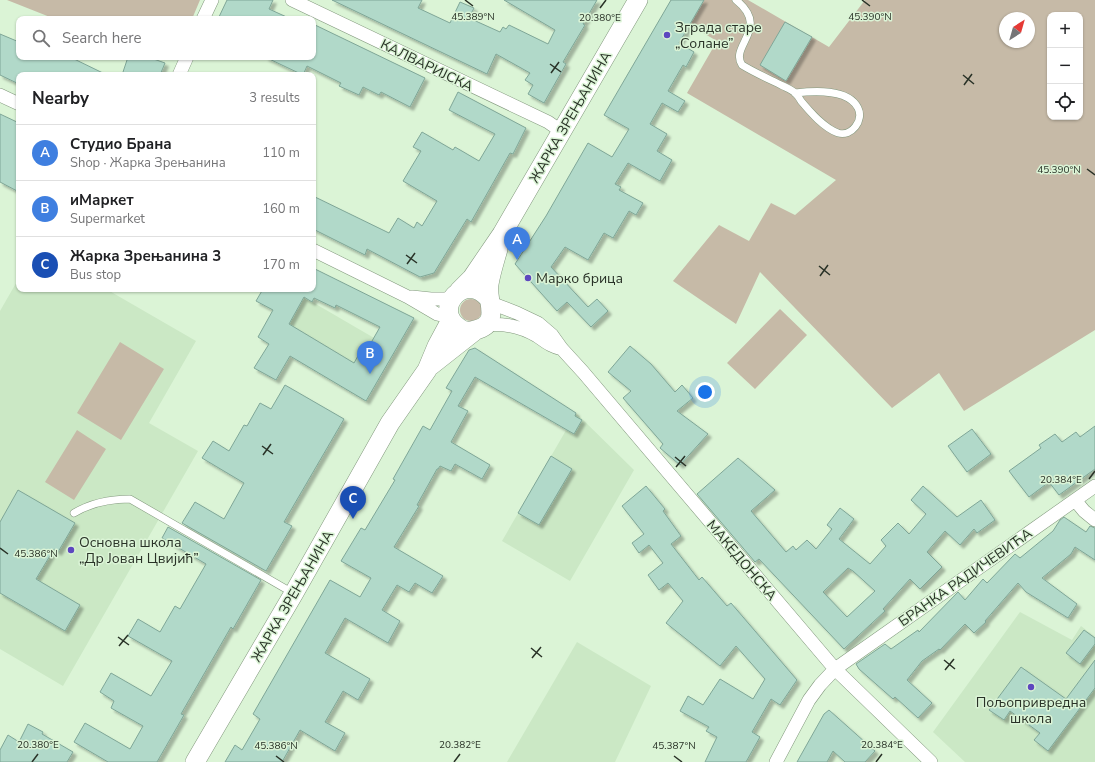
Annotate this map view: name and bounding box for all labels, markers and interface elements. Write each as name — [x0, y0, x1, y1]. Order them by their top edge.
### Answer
text: 45.389°N — [451, 10, 495, 24]
text: 45.390°N — [848, 10, 892, 24]
text: 20.380°E — [579, 11, 621, 25]
north arrow — [999, 12, 1035, 48]
map controls — [1047, 12, 1083, 120]
button: + — [1047, 12, 1083, 48]
search box — [16, 16, 316, 60]
place label: Зграда старе „Солане” — [675, 18, 762, 53]
icon: search — [30, 27, 52, 49]
text: Search here — [62, 28, 142, 48]
marker: Зграда старе „Солане” — [662, 30, 672, 40]
street label: КАЛВАРИЈСКА — [377, 35, 476, 96]
street label: ЖАРКА ЗРЕЊАНИНА — [525, 48, 616, 187]
button: − — [1047, 48, 1083, 84]
button: locate — [1047, 84, 1083, 120]
text: Nearby — [32, 87, 89, 110]
text: 3 results — [249, 89, 300, 107]
text: Студио Брана — [70, 134, 172, 154]
text: A — [40, 144, 50, 162]
text: 110 m — [262, 144, 300, 162]
text: Shop · Жарка Зрењанина — [70, 154, 226, 172]
text: 45.390°N — [1037, 163, 1081, 177]
text: иМаркет — [70, 190, 134, 210]
text: B — [41, 200, 49, 218]
text: 160 m — [262, 200, 300, 218]
text: Supermarket — [70, 210, 145, 228]
pin: A — [504, 227, 530, 260]
text: Жарка Зрењанина 3 — [70, 246, 221, 266]
text: C — [41, 256, 49, 274]
text: 170 m — [262, 256, 300, 274]
text: Bus stop — [70, 266, 121, 284]
place label: Марко брица — [536, 269, 623, 288]
marker: Марко брица — [523, 273, 533, 283]
pin: B — [357, 341, 383, 374]
your location — [695, 382, 715, 402]
text: 20.384°E — [1040, 473, 1082, 487]
pin: C — [340, 486, 366, 519]
street label: МАКЕДОНСКА — [702, 516, 781, 605]
street label: БРАНКА РАДИЧЕВИЋА — [895, 524, 1036, 631]
street label: ЖАРКА ЗРЕЊАНИНА — [247, 527, 338, 666]
place label: Основна школа „Др Јован Цвијић” — [79, 533, 199, 568]
marker: Основна школа „Др Јован Цвијић” — [66, 545, 76, 555]
text: 45.386°N — [14, 547, 58, 561]
marker: Пољопривредна школа — [1026, 682, 1036, 692]
place label: Пољопривредна школа — [976, 693, 1086, 728]
text: 20.380°E — [17, 738, 59, 752]
text: 20.382°E — [439, 738, 481, 752]
text: 20.384°E — [861, 738, 903, 752]
text: 45.386°N — [254, 739, 298, 753]
text: 45.387°N — [652, 739, 696, 753]

